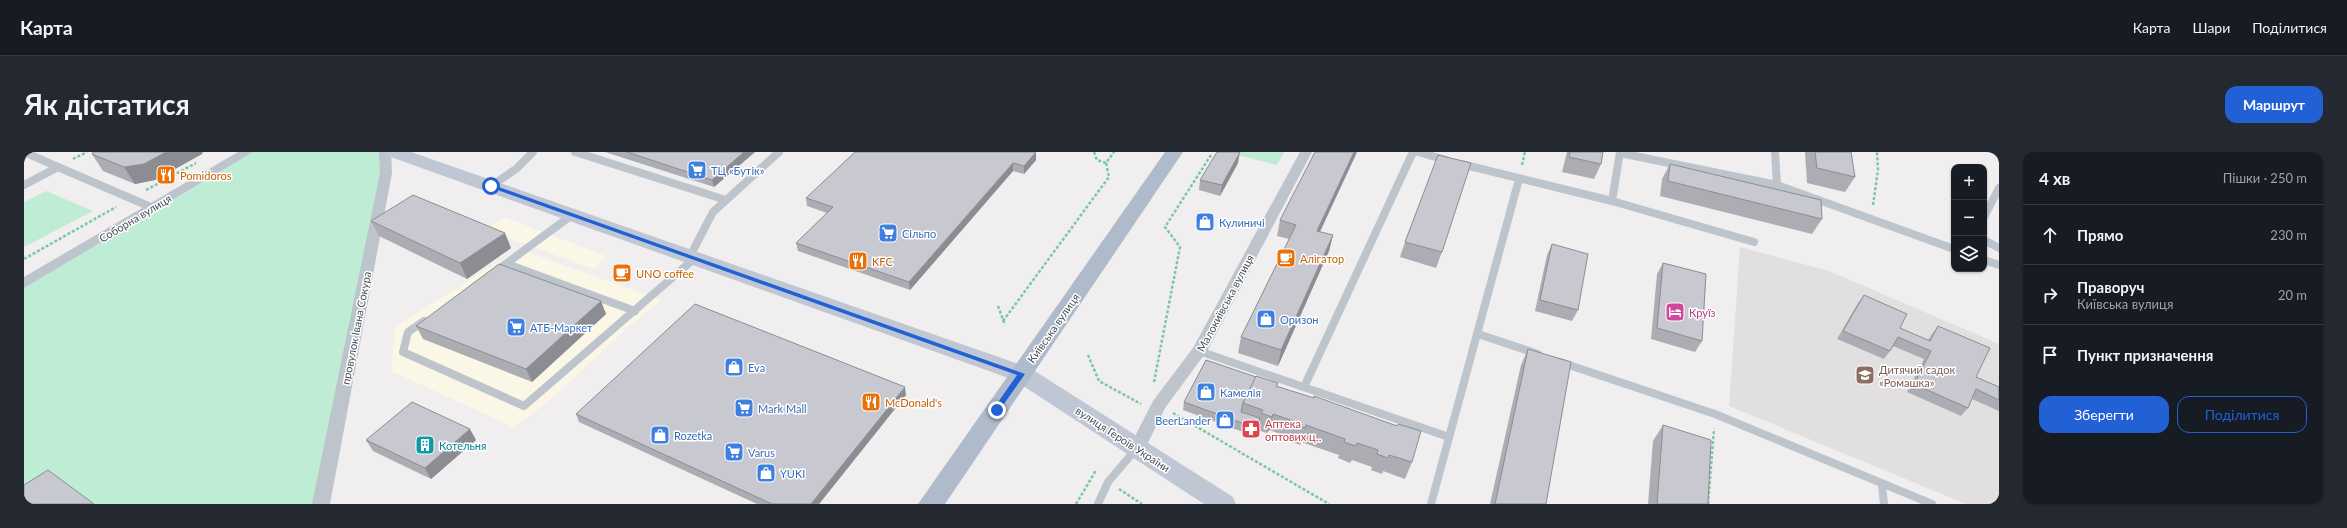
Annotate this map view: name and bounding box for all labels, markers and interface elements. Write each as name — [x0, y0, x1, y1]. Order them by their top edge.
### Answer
text: Карта — [20, 16, 73, 39]
text: Карта — [2133, 19, 2171, 36]
text: Шари — [2193, 19, 2230, 36]
text: Поділитися — [2252, 19, 2327, 36]
button: Маршрут — [2225, 86, 2323, 123]
text: Як дістатися — [24, 87, 190, 121]
supermarket icon: ТЦ «Бутік» — [686, 159, 708, 181]
restaurant icon: Pomidoros — [155, 164, 177, 186]
place label: ТЦ «Бутік» — [711, 164, 765, 177]
map controls — [1951, 164, 1987, 272]
button: + — [1951, 164, 1987, 200]
text: 4 хв — [2039, 168, 2070, 189]
place label: Pomidoros — [180, 169, 232, 182]
text: Пішки · 250 m — [2223, 170, 2307, 186]
route start — [482, 177, 500, 195]
street label: Соборна вулиця — [96, 191, 174, 245]
button: − — [1951, 200, 1987, 236]
shop icon: Кулиничі — [1194, 211, 1216, 233]
place label: Кулиничі — [1219, 216, 1265, 229]
supermarket icon: Сільпо — [877, 222, 899, 244]
icon: ahead — [2039, 224, 2061, 246]
text: Прямо — [2077, 226, 2123, 244]
place label: Сільпо — [902, 227, 936, 240]
text: 230 m — [2270, 227, 2307, 243]
button: layers — [1951, 236, 1987, 272]
cafe icon: Алігатор — [1275, 247, 1297, 269]
restaurant icon: KFC — [847, 250, 869, 272]
street label: Малокиївська вулиця — [1194, 252, 1256, 354]
place label: Алігатор — [1300, 252, 1344, 265]
place label: KFC — [872, 255, 893, 268]
cafe icon: UNO coffee — [611, 262, 633, 284]
place label: UNO coffee — [636, 267, 694, 280]
street label: провулок Івана Сокура — [339, 270, 373, 386]
text: Праворуч — [2077, 278, 2144, 296]
icon: right — [2039, 284, 2061, 306]
text: 20 m — [2278, 287, 2307, 303]
street label: Київська вулиця — [1024, 291, 1082, 365]
text: Київська вулиця — [2077, 296, 2173, 312]
hotel icon: Круїз — [1664, 301, 1686, 323]
place label: Круїз — [1689, 306, 1716, 319]
shop icon: Оризон — [1255, 308, 1277, 330]
place label: Оризон — [1280, 313, 1319, 326]
supermarket icon: АТБ-Маркет — [505, 316, 527, 338]
place label: АТБ-Маркет — [530, 321, 593, 334]
icon: arrive — [2039, 344, 2061, 366]
text: Пункт призначення — [2077, 346, 2213, 364]
shop icon: Eva — [723, 356, 745, 378]
place label: Eva — [748, 361, 765, 374]
place label: Дитячий садок «Ромашка» — [1879, 363, 1955, 389]
school or university icon: Дитячий садок «Ромашка» — [1854, 364, 1876, 386]
shop icon: Камелія — [1195, 381, 1217, 403]
place label: Камелія — [1220, 386, 1261, 399]
restaurant icon: McDonald's — [860, 391, 882, 413]
place label: McDonald's — [885, 396, 942, 409]
button: Зберегти — [2039, 396, 2169, 433]
button: Поділитися — [2177, 396, 2307, 433]
supermarket icon: Mark Mall — [733, 397, 755, 419]
route end — [988, 401, 1006, 419]
place label: Mark Mall — [758, 402, 807, 415]
street label: вулиця Героїв України — [1073, 404, 1173, 474]
shop icon: BeerLander — [1214, 409, 1236, 431]
place label: BeerLander — [1155, 414, 1211, 427]
place label: Аптека оптових ц‥ — [1265, 417, 1322, 443]
pharmacy icon: Аптека оптових ц‥ — [1240, 418, 1262, 440]
shop icon: Rozetka — [649, 424, 671, 446]
place label: Rozetka — [674, 429, 712, 442]
building icon: Котельня — [414, 434, 436, 456]
place label: Котельня — [439, 439, 486, 452]
supermarket icon: Varus — [723, 441, 745, 463]
place label: Varus — [748, 446, 775, 459]
shop icon: YUKI — [755, 462, 777, 484]
place label: YUKI — [780, 467, 805, 480]

